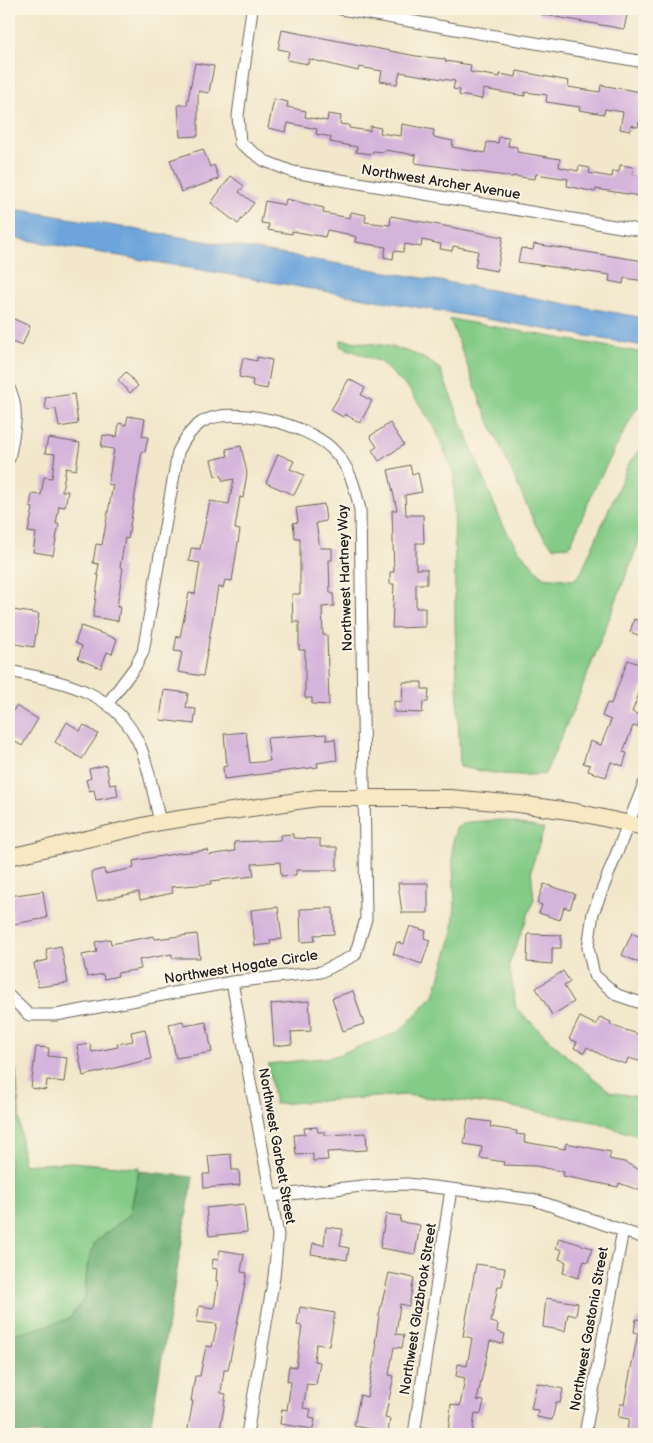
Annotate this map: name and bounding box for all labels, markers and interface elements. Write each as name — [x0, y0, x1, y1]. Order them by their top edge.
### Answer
street label: Northwest Archer Avenue — [360, 161, 522, 203]
street label: Northwest Hartney Way — [334, 504, 356, 652]
street label: Northwest Hogate Circle — [163, 946, 319, 988]
street label: Northwest Garbett Street — [255, 1067, 299, 1226]
street label: Northwest Glazbrook Street — [396, 1221, 440, 1396]
street label: Northwest Gastonia Street — [566, 1245, 612, 1412]

